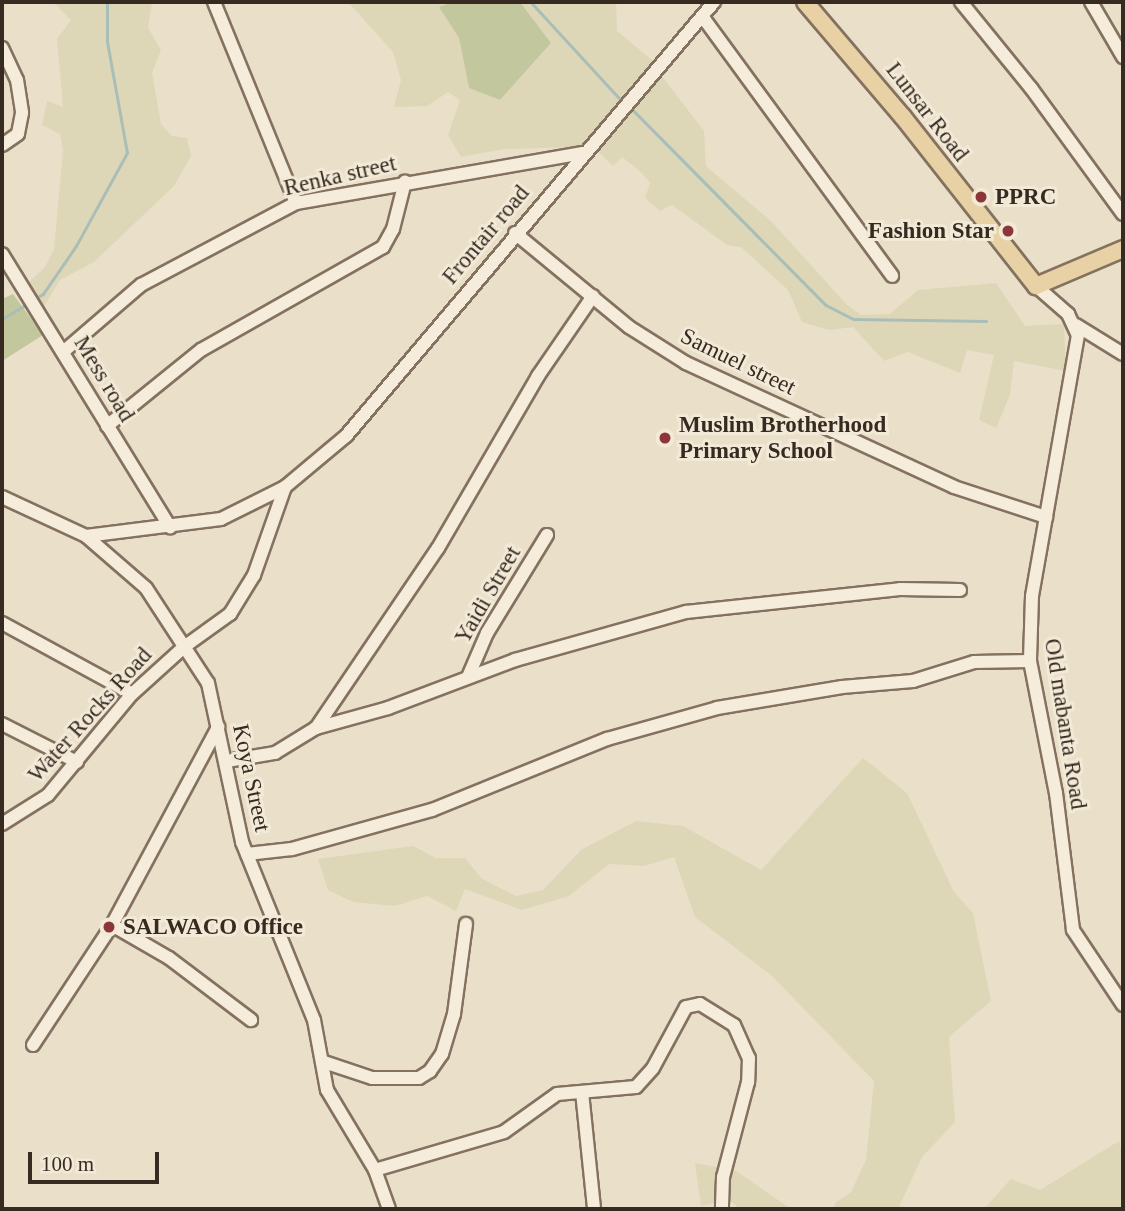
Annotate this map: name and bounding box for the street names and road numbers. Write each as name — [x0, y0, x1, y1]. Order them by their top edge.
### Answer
street label: Lunsar Road — [880, 57, 974, 167]
street label: Renka street — [281, 150, 399, 202]
street label: Frontair road — [437, 180, 535, 290]
street label: Samuel street — [676, 322, 800, 402]
street label: Mess road — [68, 331, 140, 427]
street label: Yaidi Street — [449, 541, 527, 649]
street label: Old mabanta Road — [1038, 637, 1092, 811]
street label: Water Rocks Road — [22, 642, 158, 788]
street label: Koya Street — [226, 722, 276, 834]

